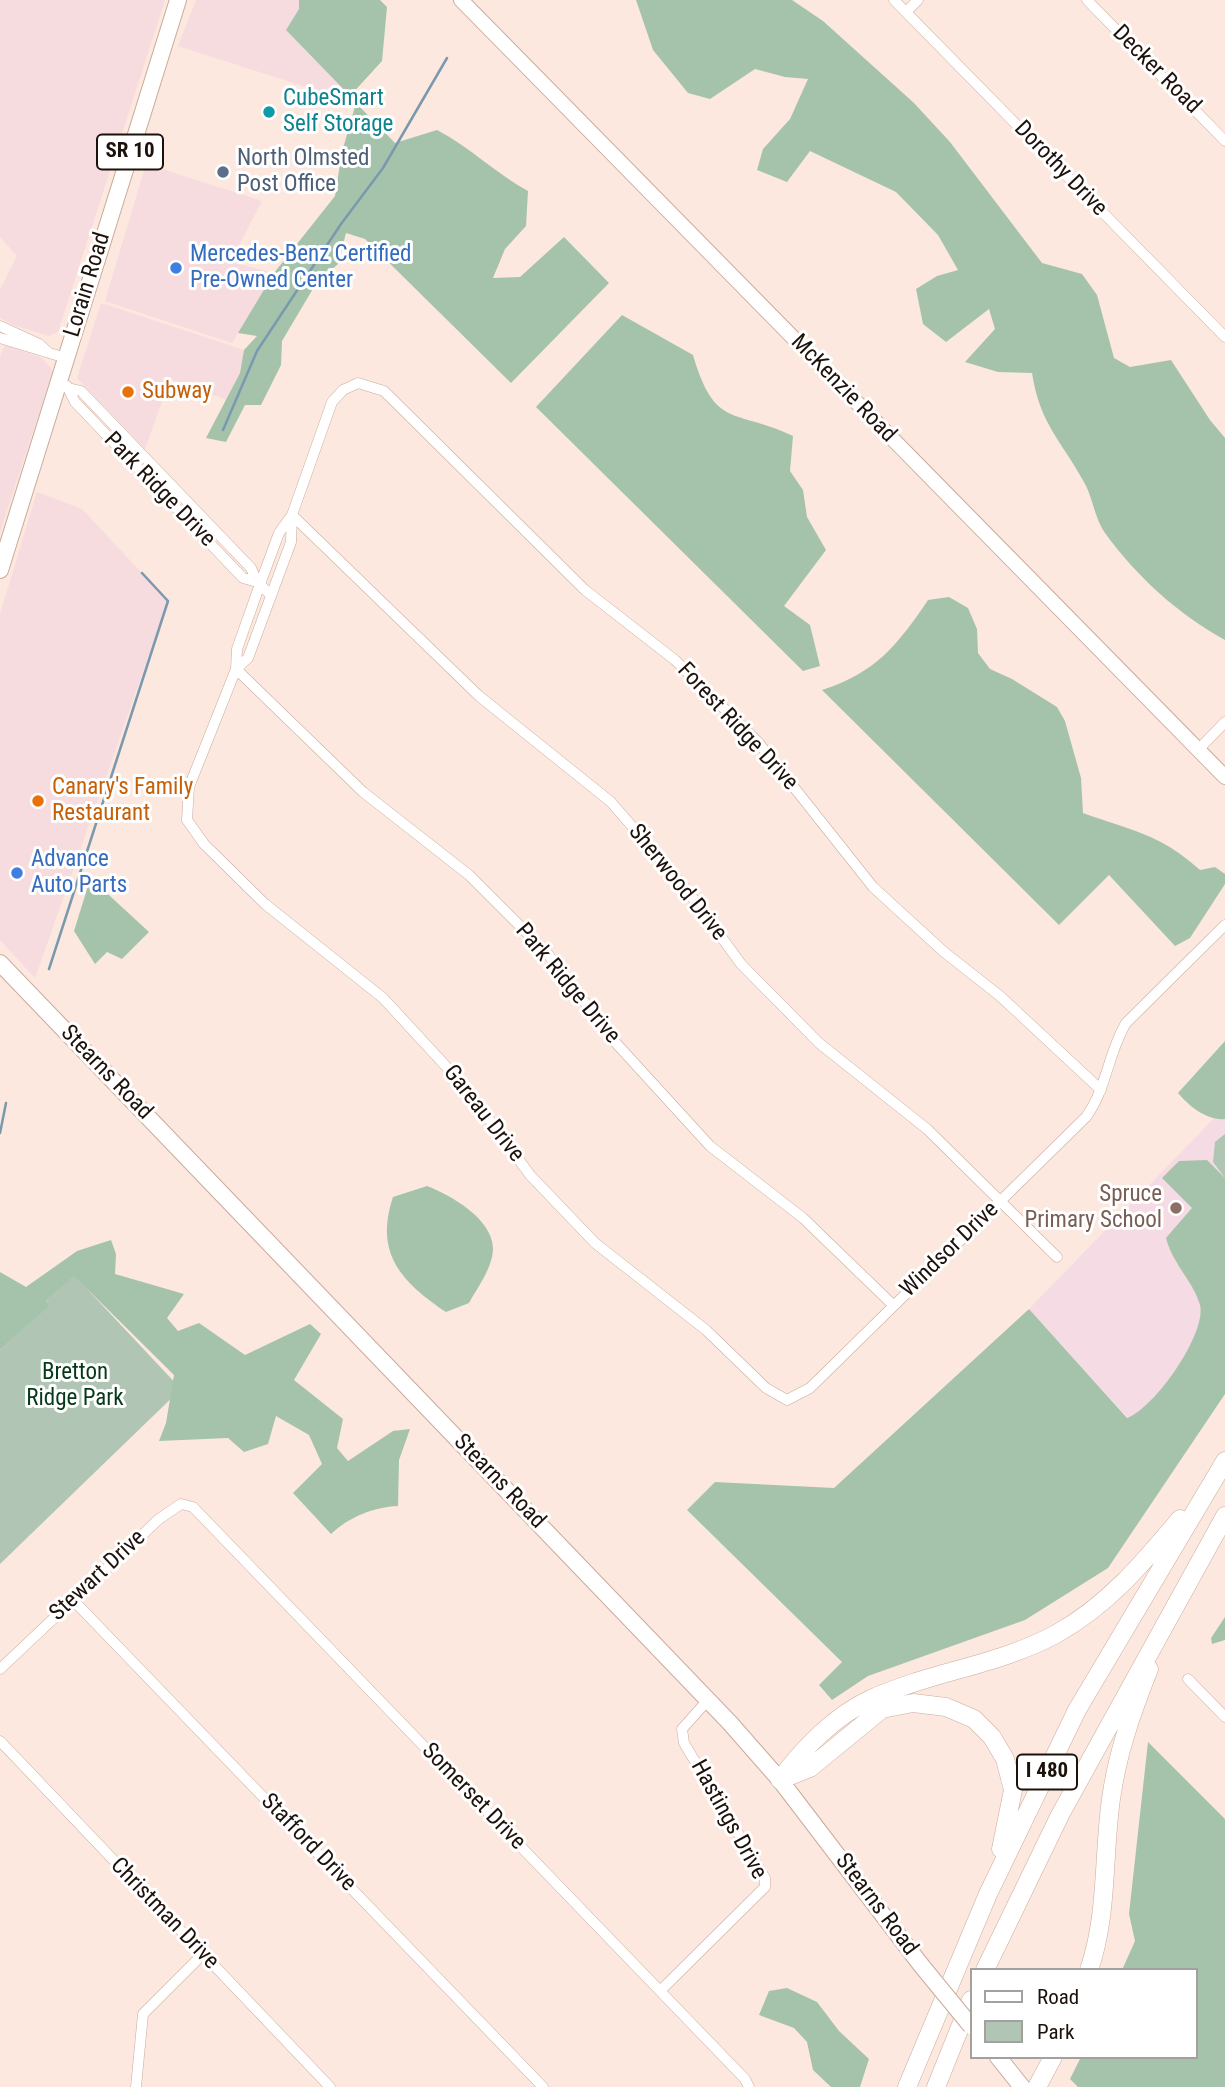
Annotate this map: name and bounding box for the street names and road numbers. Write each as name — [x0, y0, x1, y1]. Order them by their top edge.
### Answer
street label: Decker Road — [1106, 20, 1206, 120]
street label: Dorothy Drive — [1008, 116, 1112, 222]
road number: SR 10 — [97, 134, 163, 170]
street label: Lorain Road — [59, 229, 117, 341]
street label: McKenzie Road — [785, 329, 901, 449]
street label: Park Ridge Drive — [98, 427, 220, 553]
street label: Forest Ridge Drive — [671, 657, 803, 797]
street label: Sherwood Drive — [622, 819, 732, 947]
street label: Park Ridge Drive — [509, 918, 625, 1050]
street label: Stearns Road — [54, 1020, 158, 1126]
street label: Gareau Drive — [437, 1060, 529, 1168]
street label: Windsor Drive — [895, 1196, 1005, 1304]
street label: Stearns Road — [447, 1429, 551, 1535]
street label: Stewart Drive — [44, 1525, 152, 1627]
street label: Somerset Drive — [415, 1738, 531, 1856]
road number: I 480 — [1017, 1754, 1077, 1790]
street label: Hastings Drive — [684, 1756, 772, 1884]
street label: Stafford Drive — [255, 1788, 361, 1898]
street label: Stearns Road — [829, 1849, 923, 1961]
street label: Christman Drive — [104, 1852, 224, 1976]

